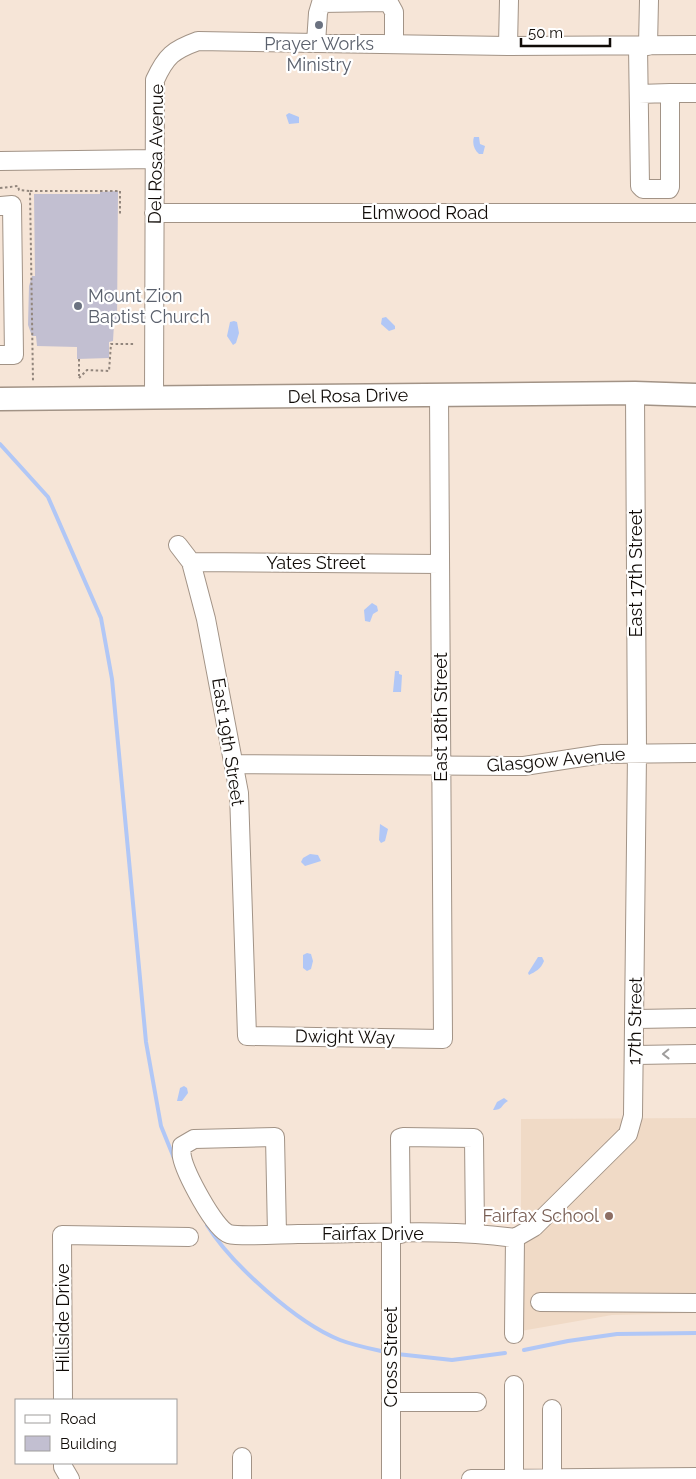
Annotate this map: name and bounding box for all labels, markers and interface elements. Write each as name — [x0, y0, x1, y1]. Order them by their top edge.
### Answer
scale bar — [521, 15, 610, 47]
marker: Prayer Works Ministry — [313, 19, 325, 31]
text: 50 m — [528, 24, 563, 42]
place label: Prayer Works Ministry — [264, 33, 374, 75]
street label: Del Rosa Avenue — [144, 83, 167, 224]
street label: Elmwood Road — [362, 202, 488, 223]
place label: Mount Zion Baptist Church — [88, 285, 210, 327]
marker: Mount Zion Baptist Church — [72, 300, 84, 312]
street label: Del Rosa Drive — [288, 384, 409, 407]
street label: East 17th Street — [625, 509, 646, 637]
street label: Yates Street — [266, 552, 366, 573]
street label: East 18th Street — [430, 652, 451, 782]
street label: East 19th Street — [208, 676, 249, 807]
street label: Glasgow Avenue — [486, 743, 627, 776]
street label: 17th Street — [623, 977, 646, 1065]
street label: Dwight Way — [295, 1025, 395, 1048]
one-way arrow — [662, 1049, 670, 1060]
place label: Fairfax School — [483, 1205, 599, 1226]
marker: Fairfax School — [603, 1210, 615, 1222]
street label: Fairfax Drive — [322, 1223, 424, 1244]
street label: Hillside Drive — [52, 1263, 73, 1372]
street label: Cross Street — [380, 1307, 401, 1407]
legend — [15, 1399, 178, 1464]
text: Road — [60, 1410, 96, 1428]
text: Building — [60, 1435, 117, 1453]

